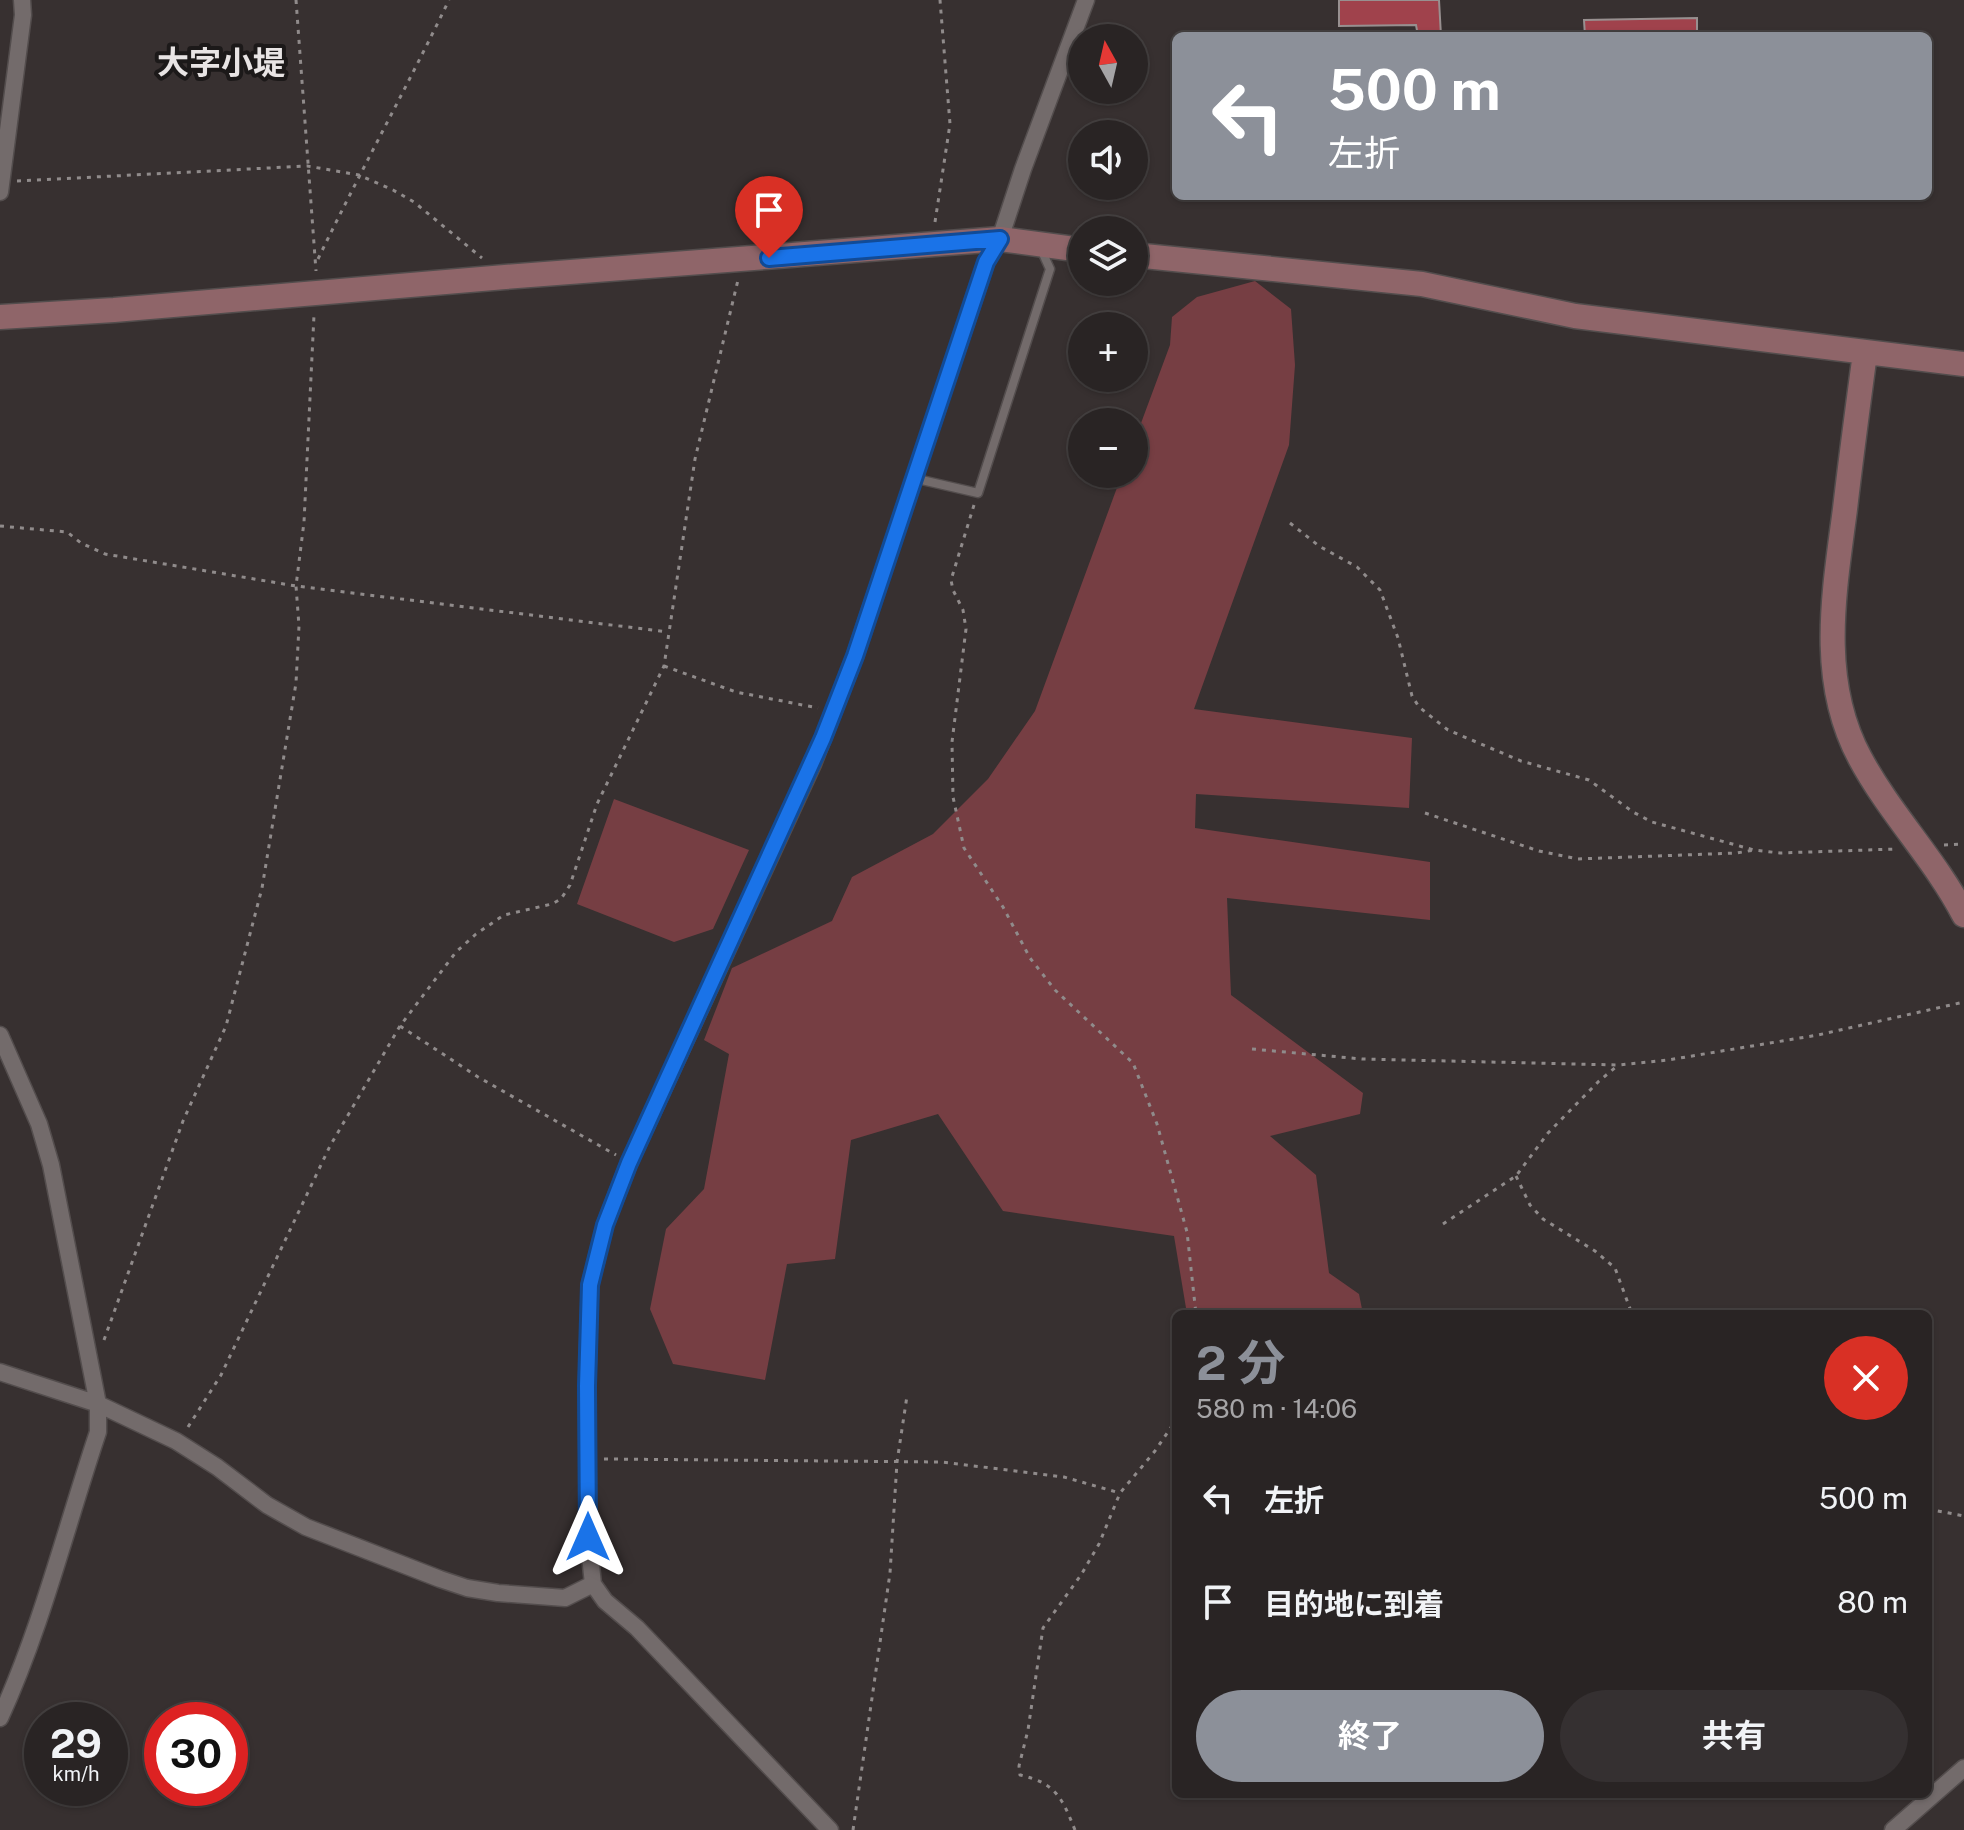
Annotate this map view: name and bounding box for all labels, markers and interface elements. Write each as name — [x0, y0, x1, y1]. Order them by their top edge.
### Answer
north arrow — [1068, 24, 1148, 104]
map controls — [1068, 24, 1148, 488]
district label: 大字小堤 — [157, 44, 285, 81]
text: 500 m — [1328, 57, 1501, 123]
icon: left — [1196, 64, 1300, 168]
button: sound — [1068, 120, 1148, 200]
text: 左折 — [1328, 132, 1400, 174]
pin — [735, 176, 803, 258]
icon: arrive — [747, 188, 791, 232]
button: layers — [1068, 216, 1148, 296]
button: + — [1068, 312, 1148, 392]
button: − — [1068, 408, 1148, 488]
text: 2 分 — [1196, 1334, 1285, 1391]
button: close — [1824, 1336, 1908, 1420]
text: 580 m · 14:06 — [1196, 1393, 1357, 1424]
icon: left — [1196, 1476, 1240, 1520]
text: 500 m — [1819, 1480, 1908, 1516]
text: 左折 — [1264, 1482, 1324, 1518]
position arrow — [546, 1495, 630, 1579]
icon: arrive — [1196, 1580, 1240, 1624]
text: 80 m — [1837, 1584, 1908, 1620]
text: 目的地に到着 — [1264, 1586, 1444, 1622]
button: 終了 — [1196, 1690, 1544, 1782]
button: 共有 — [1560, 1690, 1908, 1782]
speed limit sign: 30 — [144, 1702, 248, 1806]
text: 29 — [50, 1720, 102, 1767]
text: km/h — [52, 1762, 100, 1786]

